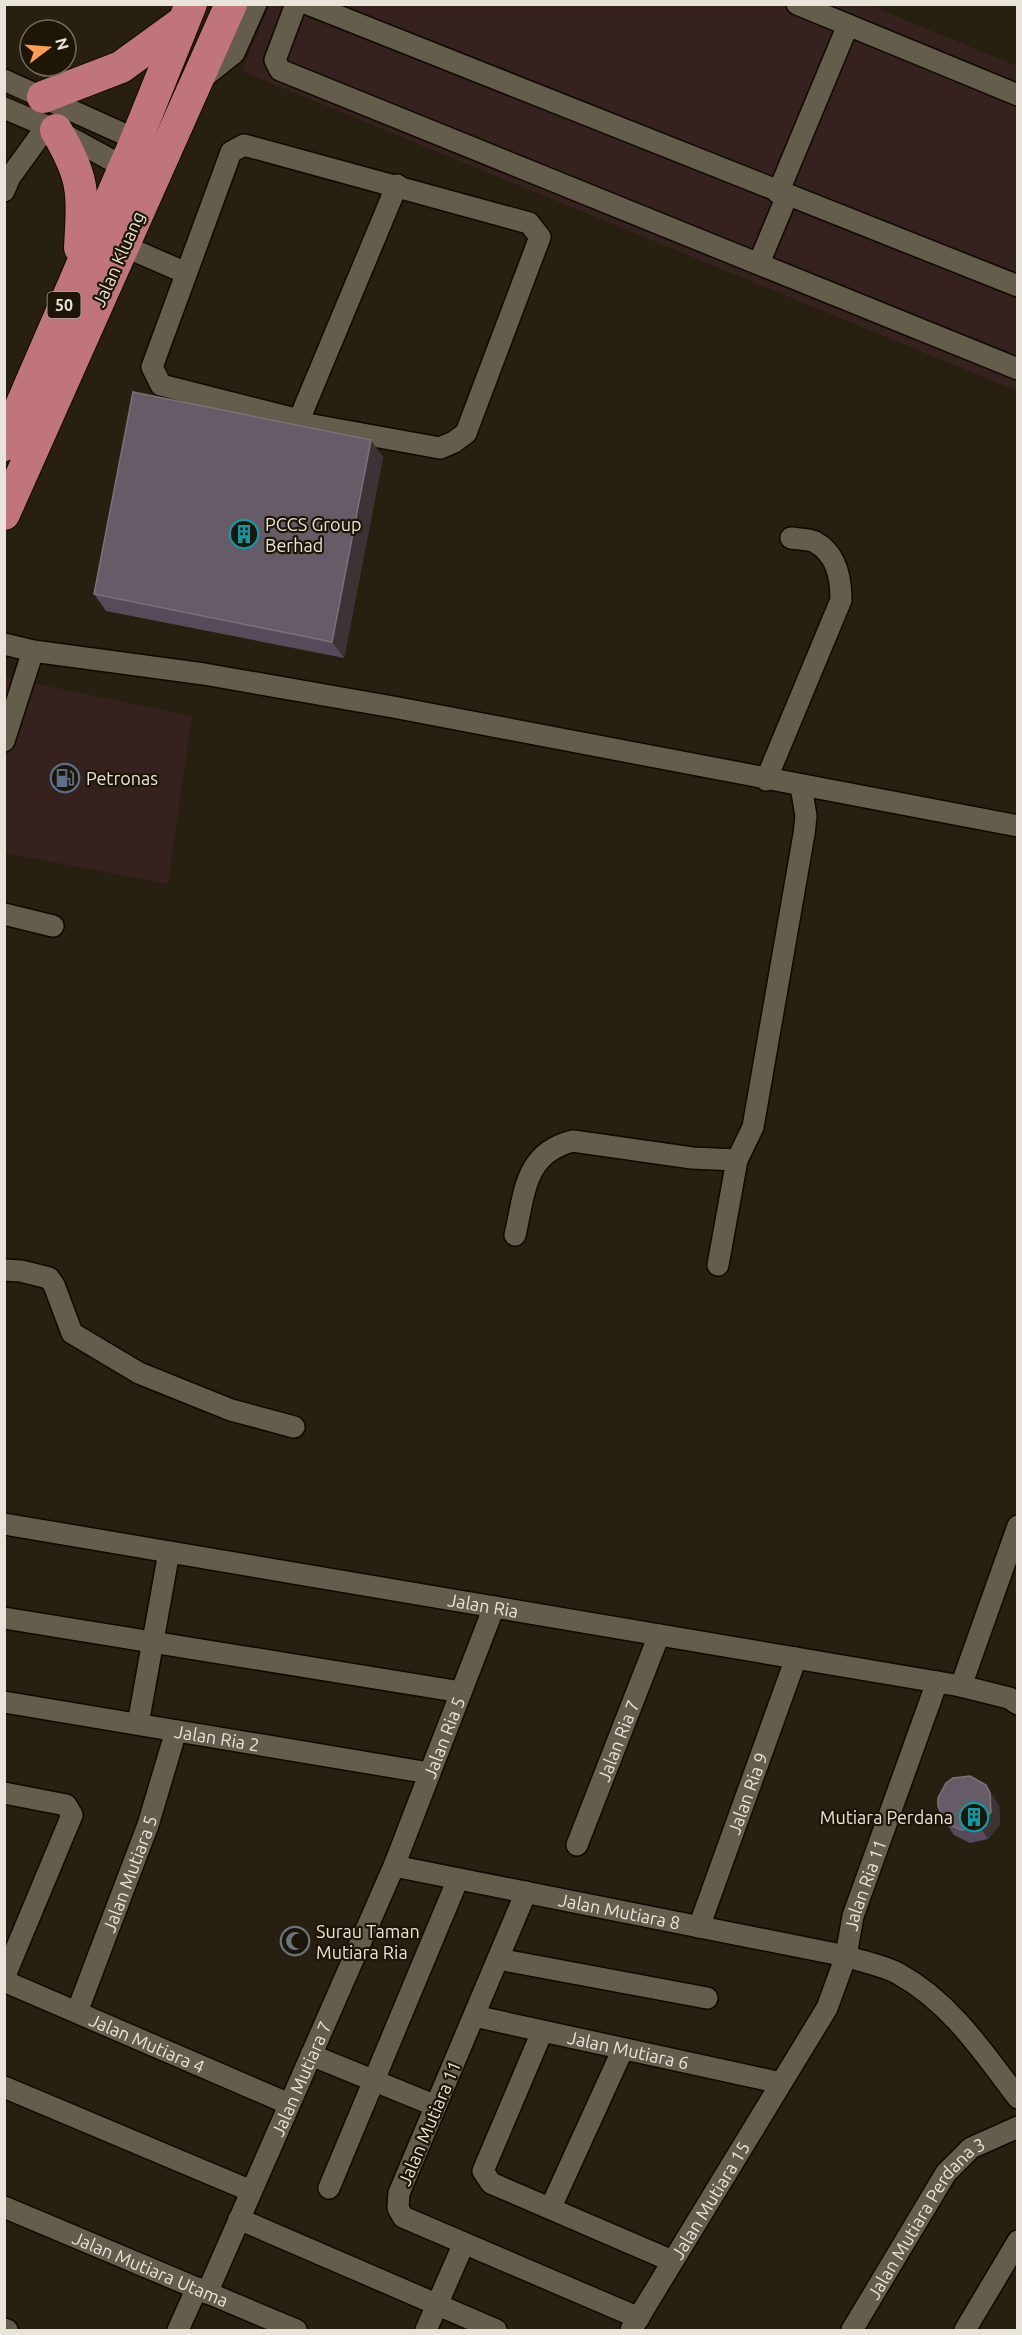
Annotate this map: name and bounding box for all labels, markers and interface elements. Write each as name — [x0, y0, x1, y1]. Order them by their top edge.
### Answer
north arrow — [18, 18, 78, 78]
text: N — [52, 36, 73, 52]
street label: Jalan Kluang — [88, 208, 148, 310]
road number: 50 — [48, 292, 80, 318]
place label: PCCS Group Berhad — [265, 514, 361, 555]
building icon: PCCS Group Berhad — [228, 518, 260, 550]
fuel station icon: Petronas — [49, 762, 81, 794]
place label: Petronas — [86, 768, 158, 788]
street label: Jalan Ria — [446, 1589, 520, 1621]
street label: Jalan Ria 5 — [419, 1694, 468, 1781]
street label: Jalan Ria 7 — [593, 1697, 643, 1784]
street label: Jalan Ria 2 — [173, 1721, 261, 1755]
street label: Jalan Ria 9 — [723, 1750, 771, 1837]
building icon: Mutiara Perdana — [958, 1801, 990, 1833]
place label: Mutiara Perdana — [820, 1807, 953, 1827]
street label: Jalan Mutiara 5 — [98, 1813, 160, 1935]
street label: Jalan Ria 11 — [841, 1836, 890, 1932]
street label: Jalan Mutiara 8 — [557, 1889, 682, 1933]
place label: Surau Taman Mutiara Ria — [316, 1921, 420, 1962]
mosque icon: Surau Taman Mutiara Ria — [279, 1925, 311, 1957]
street label: Jalan Mutiara 4 — [87, 2009, 208, 2076]
street label: Jalan Mutiara 7 — [267, 2018, 335, 2139]
street label: Jalan Mutiara 6 — [566, 2027, 691, 2073]
street label: Jalan Mutiara 11 — [394, 2058, 464, 2188]
street label: Jalan Mutiara Perdana 3 — [863, 2133, 988, 2303]
street label: Jalan Mutiara 15 — [667, 2138, 753, 2262]
street label: Jalan Mutiara Utama — [70, 2227, 231, 2310]

